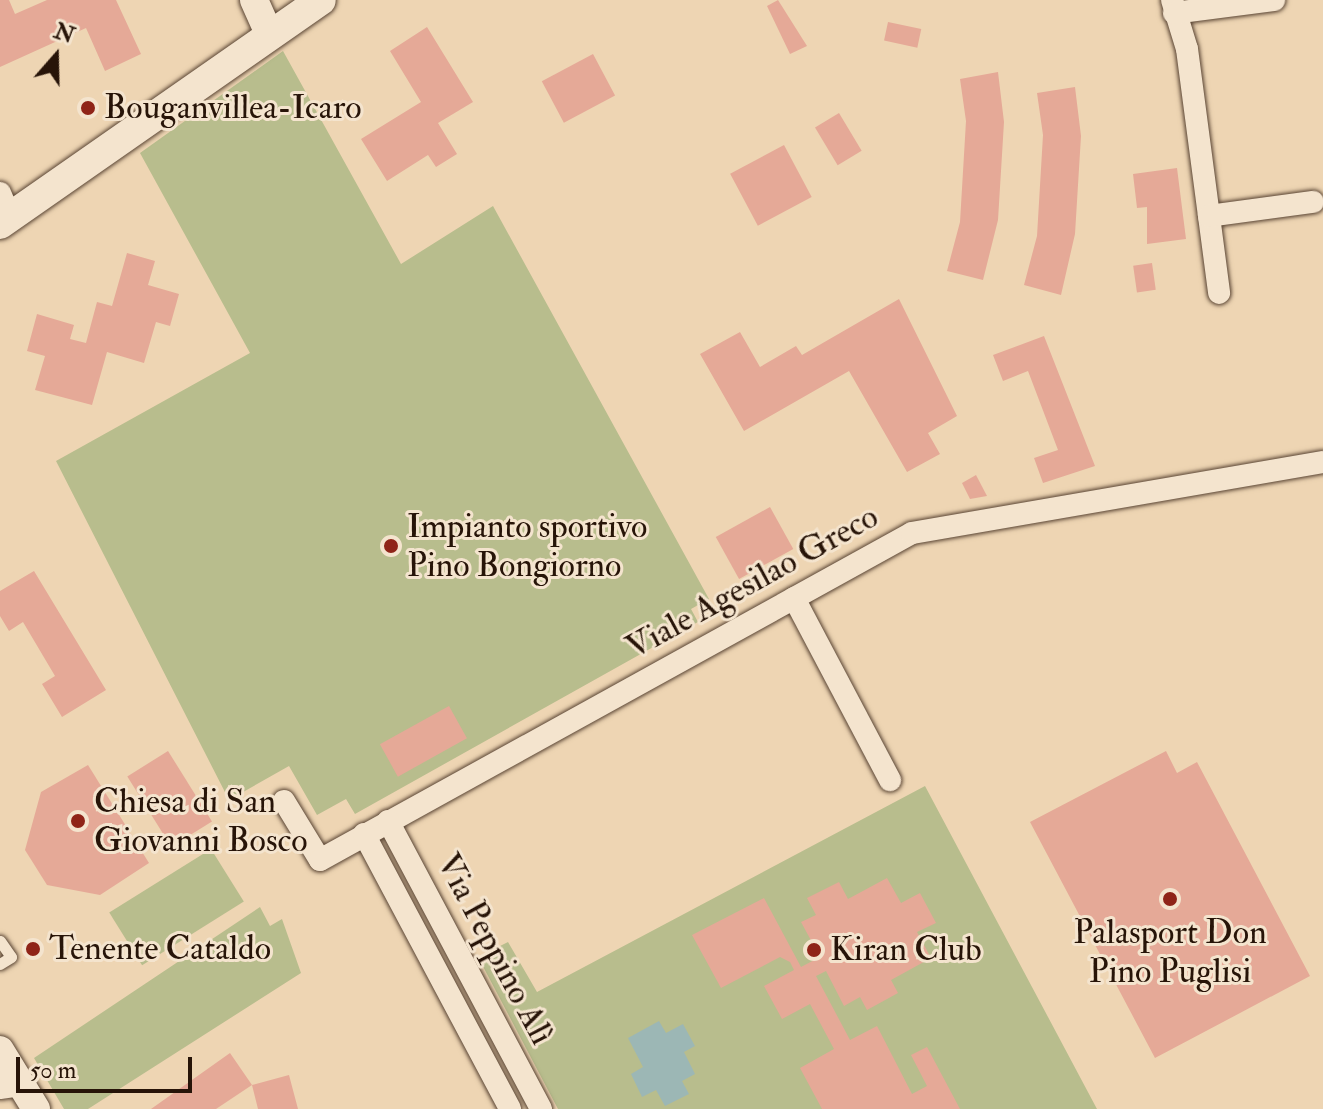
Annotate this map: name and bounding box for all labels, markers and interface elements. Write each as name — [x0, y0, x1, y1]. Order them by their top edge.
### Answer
north arrow — [16, 16, 96, 96]
text: N — [50, 17, 78, 50]
place label: Bouganvillea-Icaro — [104, 88, 362, 128]
marker: Bouganvillea-Icaro — [79, 99, 97, 117]
street label: Viale Agesilao Greco — [619, 496, 885, 668]
place label: Impianto sportivo Pino Bongiorno — [407, 506, 647, 586]
marker: Impianto sportivo Pino Bongiorno — [382, 537, 400, 555]
place label: Chiesa di San Giovanni Bosco — [94, 781, 308, 860]
marker: Chiesa di San Giovanni Bosco — [69, 812, 87, 830]
street label: Via Peppino Alì — [427, 846, 563, 1052]
marker: Palasport Don Pino Puglisi — [1161, 890, 1179, 908]
place label: Palasport Don Pino Puglisi — [1073, 912, 1267, 992]
place label: Tenente Cataldo — [49, 929, 271, 969]
place label: Kiran Club — [830, 930, 982, 970]
marker: Tenente Cataldo — [24, 940, 42, 958]
marker: Kiran Club — [805, 941, 823, 959]
scale bar — [20, 1041, 196, 1091]
text: 50 m — [30, 1055, 76, 1086]

